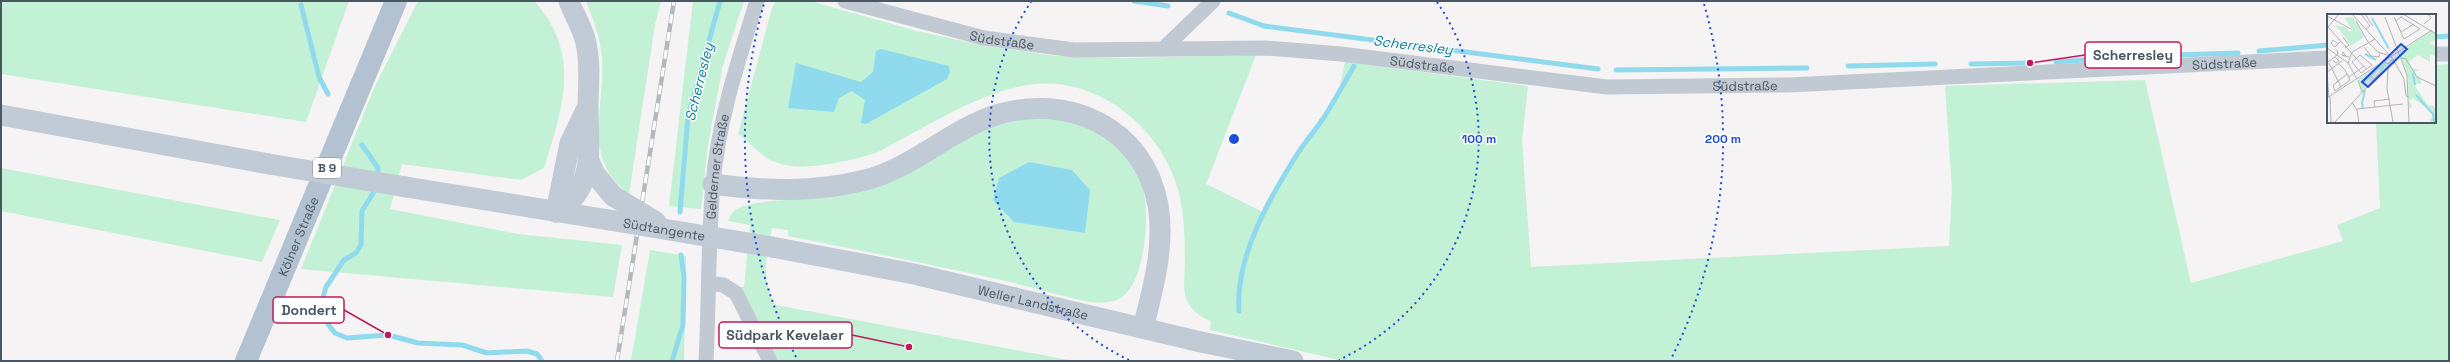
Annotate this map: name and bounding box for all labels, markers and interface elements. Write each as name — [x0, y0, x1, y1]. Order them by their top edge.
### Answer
inset map — [2327, 14, 2436, 123]
street label: Südstraße — [968, 26, 1035, 53]
water label: Scherresley — [1372, 31, 1455, 59]
water label: Scherresley — [681, 40, 718, 123]
callout: Scherresley — [2085, 42, 2181, 68]
text: Scherresley — [2093, 46, 2173, 64]
street label: Südstraße — [1389, 52, 1456, 77]
street label: Südstraße — [2192, 53, 2257, 73]
street label: Südstraße — [1712, 77, 1778, 94]
street label: Gelderner Straße — [702, 112, 733, 220]
text: 100 m — [1462, 131, 1496, 147]
text: 200 m — [1705, 131, 1741, 147]
centre of rings — [1227, 132, 1241, 146]
road number: B 9 — [313, 158, 341, 178]
street label: Kölner Straße — [274, 194, 322, 279]
street label: Südtangente — [622, 214, 707, 244]
street label: Weller Landstraße — [976, 281, 1090, 324]
callout: Dondert — [273, 297, 344, 323]
text: Dondert — [281, 301, 337, 319]
callout: Südpark Kevelaer — [719, 322, 852, 348]
text: Südpark Kevelaer — [726, 326, 844, 344]

